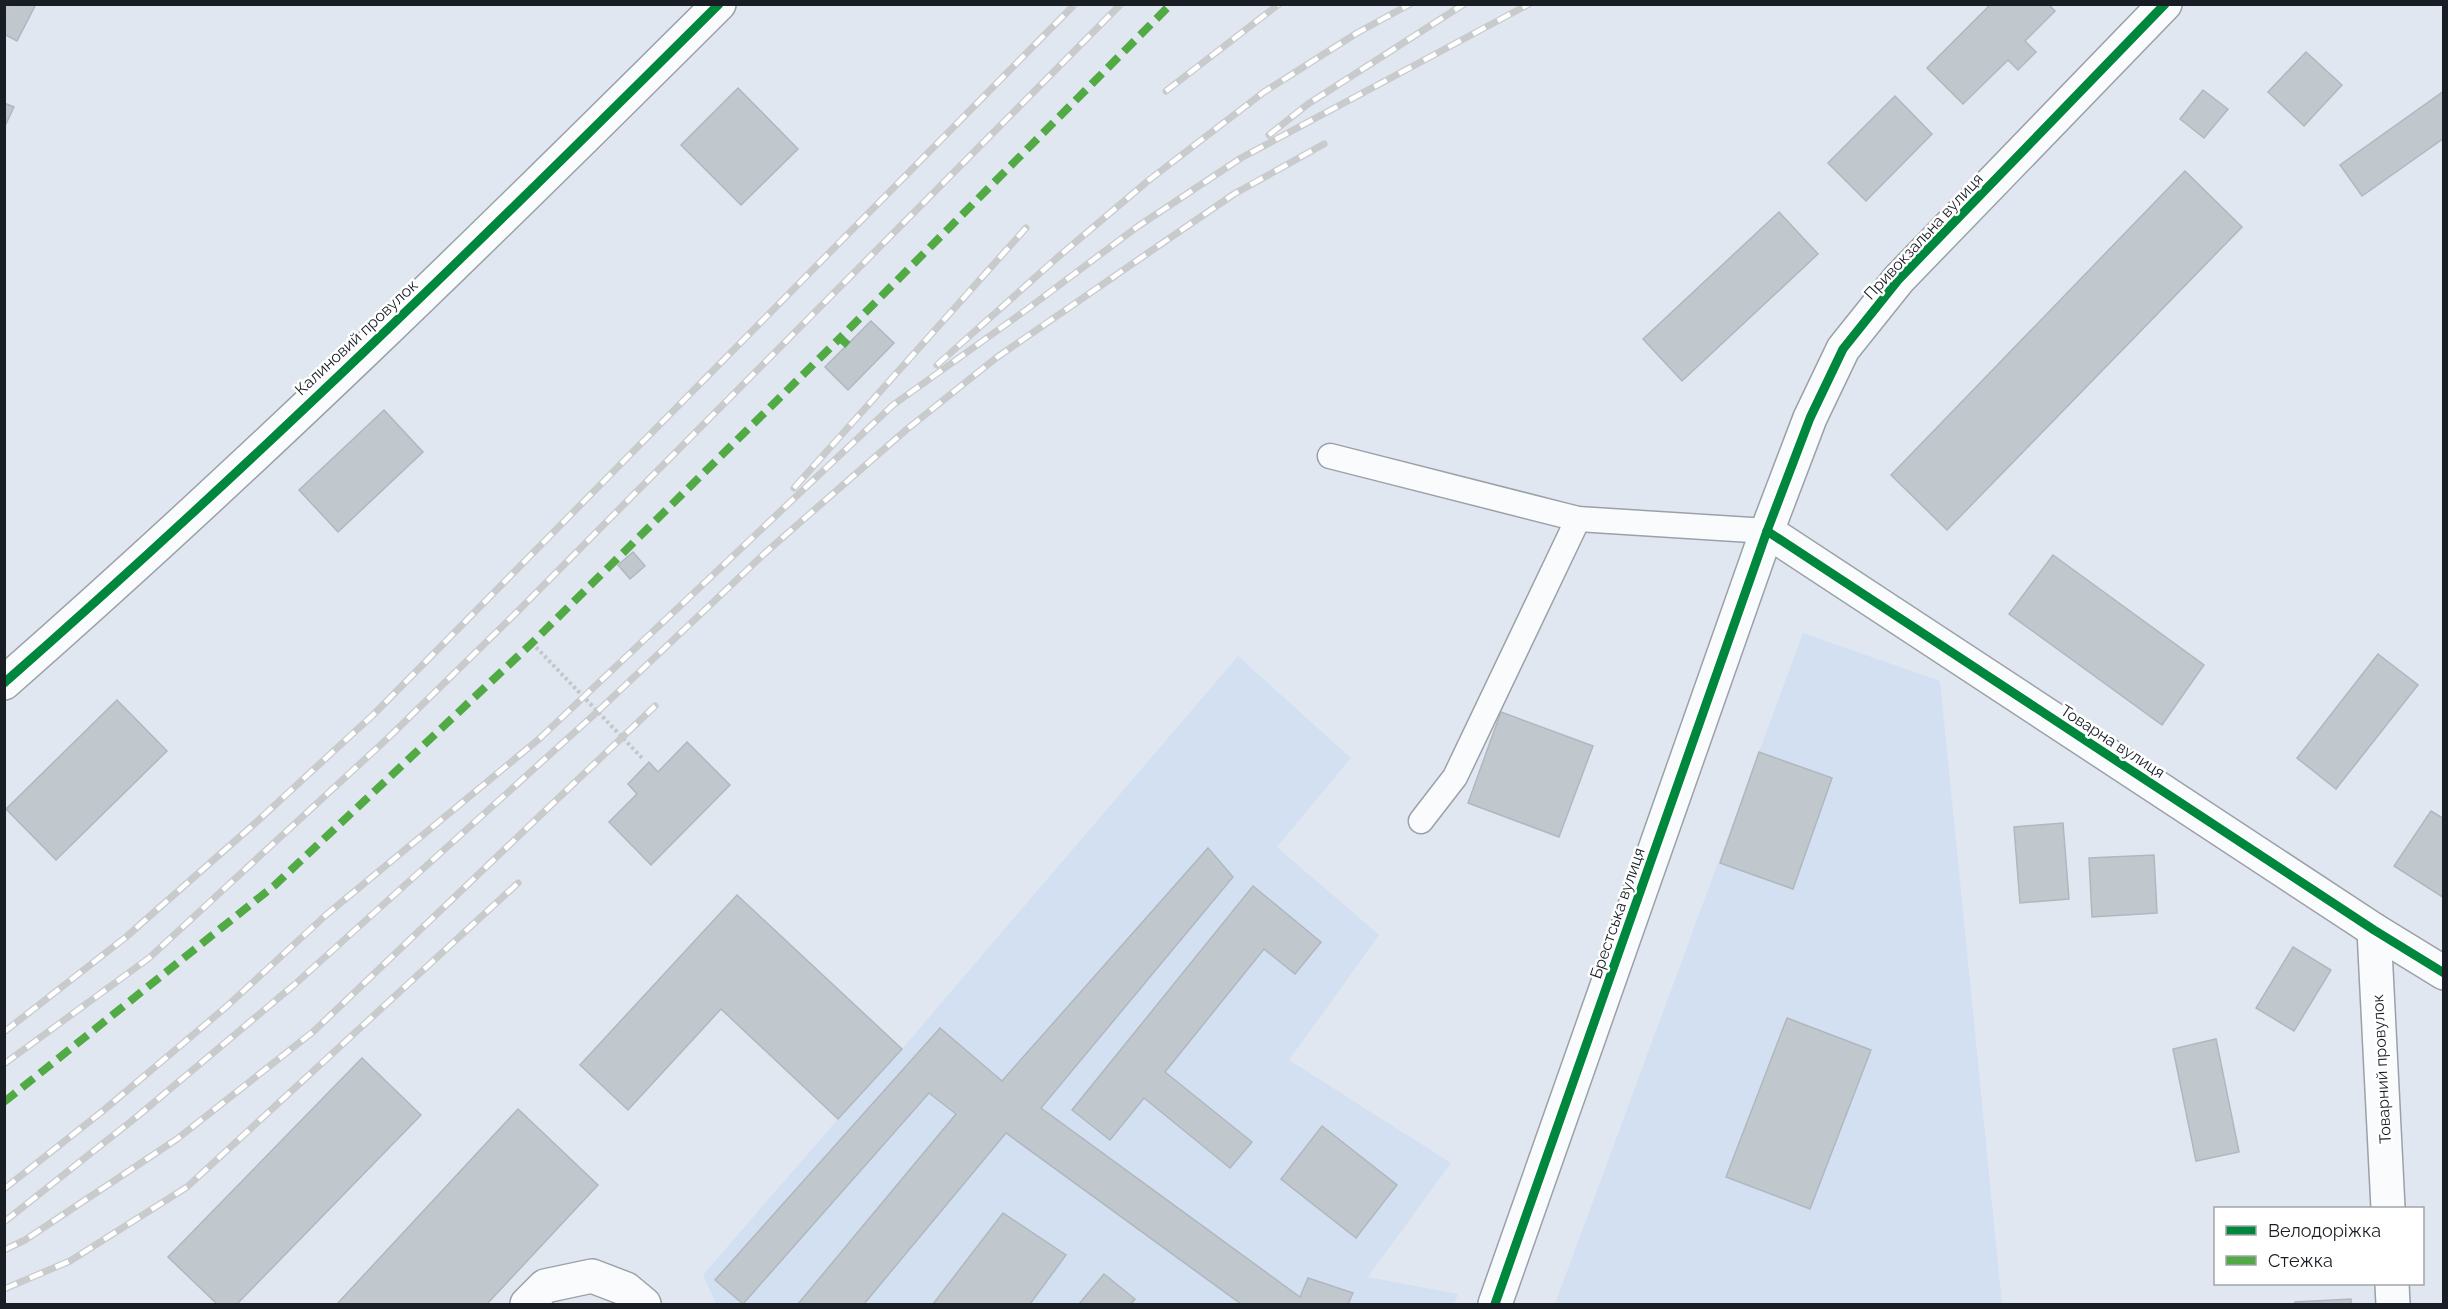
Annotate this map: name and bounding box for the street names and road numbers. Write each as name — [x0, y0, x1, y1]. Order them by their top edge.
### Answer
street label: Привокзальна вулиця — [1860, 169, 1987, 303]
street label: Калиновий провулок — [291, 276, 422, 399]
street label: Товарна вулиця — [2057, 701, 2168, 782]
street label: Брестська вулиця — [1586, 845, 1649, 981]
street label: Товарний провулок — [2368, 994, 2395, 1144]

